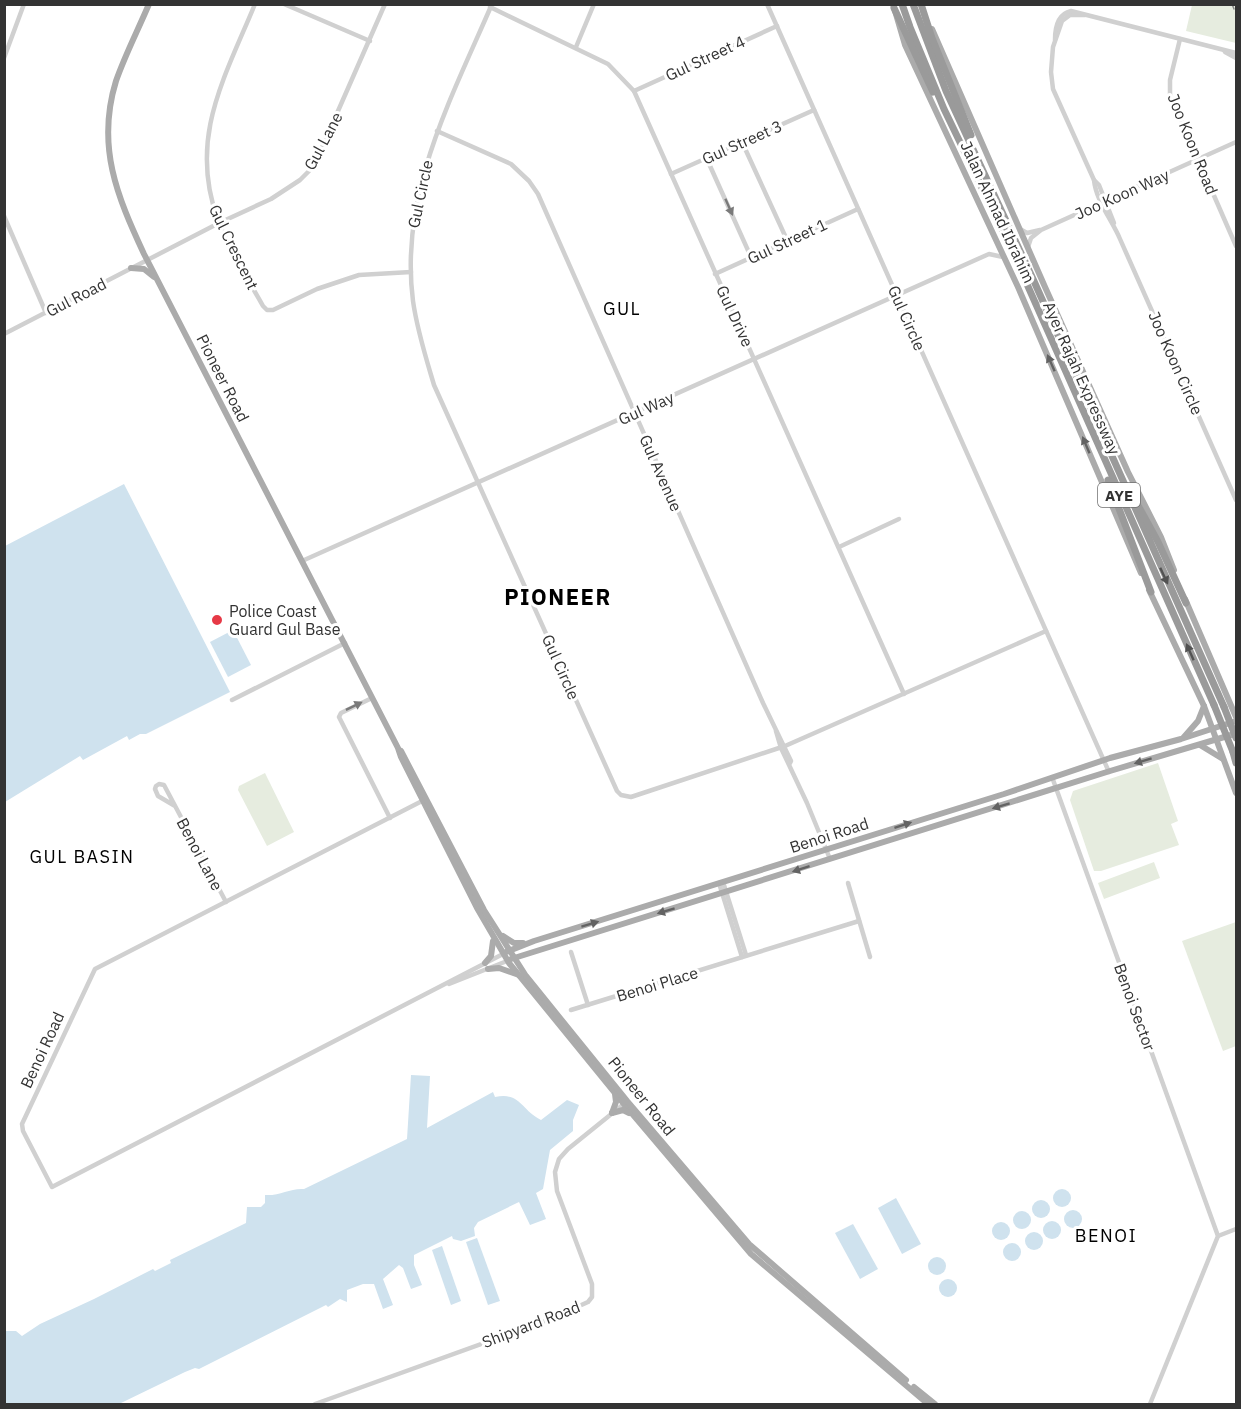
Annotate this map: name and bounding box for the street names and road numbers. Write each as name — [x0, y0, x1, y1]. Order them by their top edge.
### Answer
street label: Gul Street 4 — [662, 31, 748, 85]
street label: Joo Koon Road — [1164, 91, 1222, 197]
street label: Gul Lane — [299, 108, 347, 173]
street label: Gul Street 3 — [699, 115, 785, 169]
street label: Jalan Ahmad Ibrahim — [956, 138, 1040, 286]
street label: Gul Circle — [403, 158, 437, 230]
street label: Joo Koon Way — [1072, 164, 1172, 224]
street label: Gul Crescent — [205, 201, 263, 293]
street label: Gul Street 1 — [744, 214, 830, 268]
street label: Gul Road — [42, 273, 110, 321]
street label: Gul Drive — [712, 282, 758, 350]
street label: Gul Circle — [884, 282, 930, 354]
street label: Ayer Rajah Expressway — [1039, 298, 1125, 458]
street label: Joo Koon Circle — [1144, 308, 1208, 418]
street label: Pioneer Road — [192, 331, 254, 425]
street label: Gul Way — [615, 387, 677, 429]
street label: Gul Avenue — [635, 432, 687, 515]
road number: AYE — [1098, 483, 1140, 507]
street label: Gul Circle — [538, 631, 584, 703]
street label: Benoi Road — [787, 813, 871, 857]
street label: Benoi Lane — [173, 814, 228, 894]
street label: Benoi Sector — [1110, 961, 1160, 1054]
street label: Benoi Place — [614, 962, 700, 1006]
street label: Benoi Road — [16, 1009, 68, 1091]
street label: Pioneer Road — [604, 1053, 680, 1139]
street label: Shipyard Road — [479, 1296, 583, 1352]

